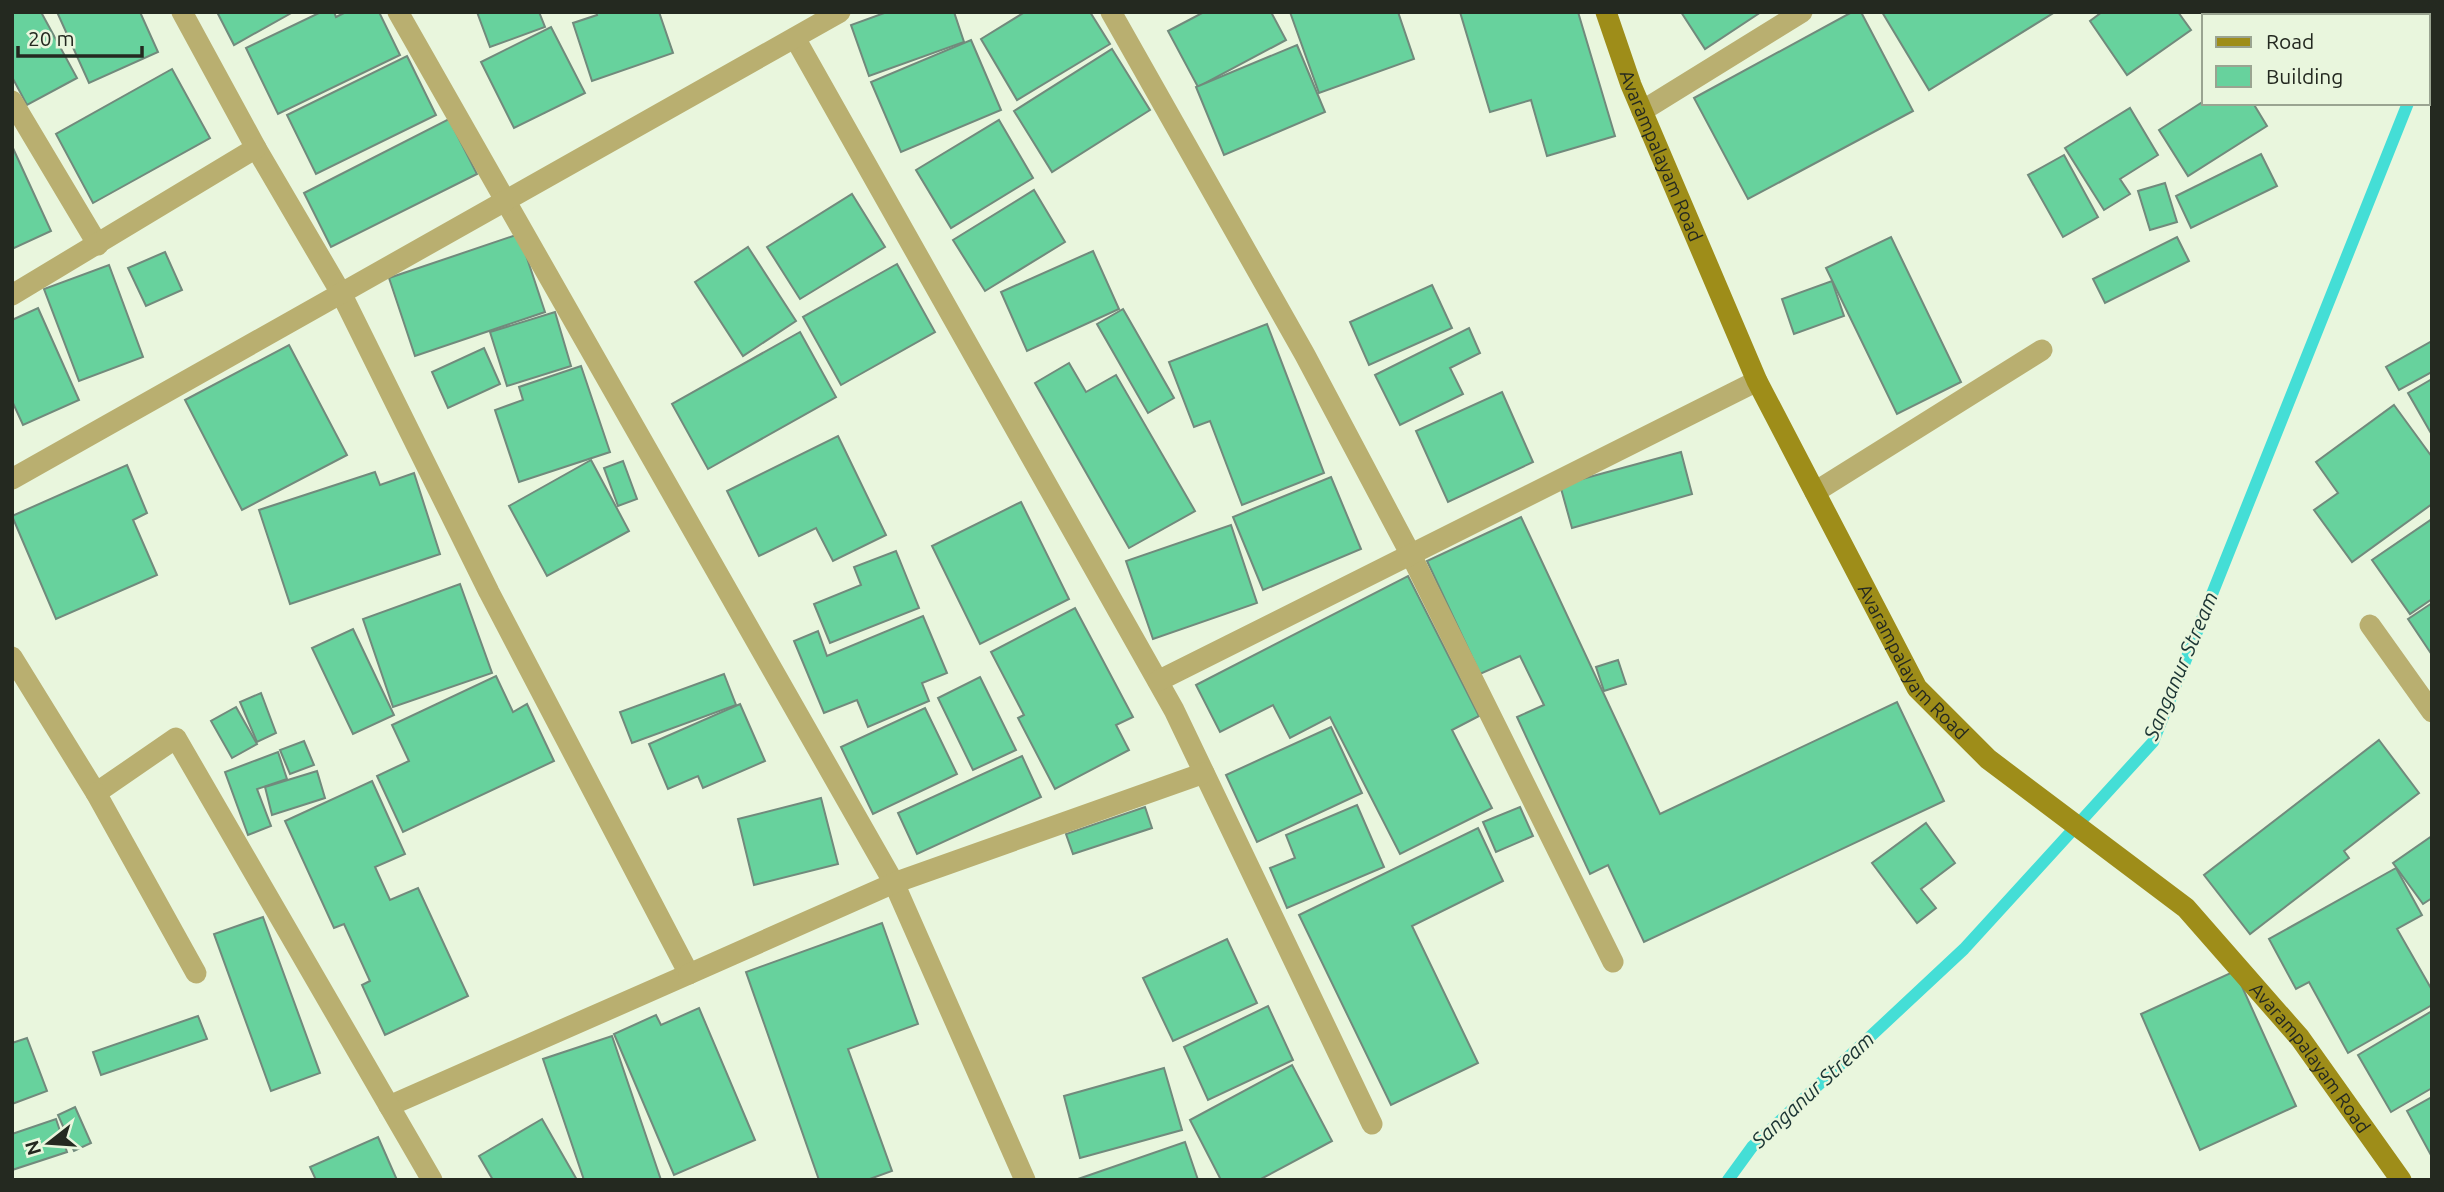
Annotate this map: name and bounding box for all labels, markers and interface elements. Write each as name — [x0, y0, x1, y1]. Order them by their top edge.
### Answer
scale bar — [18, 14, 142, 58]
legend — [2202, 14, 2430, 105]
text: 20 m — [28, 26, 75, 50]
text: Road — [2266, 29, 2314, 53]
text: Building — [2266, 64, 2343, 88]
street label: Avarampalayam Road — [1616, 67, 1707, 245]
street label: Avarampalayam Road — [1854, 580, 1973, 744]
water label: Sanganur Stream — [2138, 588, 2222, 744]
street label: Avarampalayam Road — [2246, 978, 2375, 1137]
water label: Sanganur Stream — [1745, 1026, 1878, 1153]
north arrow — [14, 1108, 84, 1178]
text: N — [20, 1138, 45, 1158]

